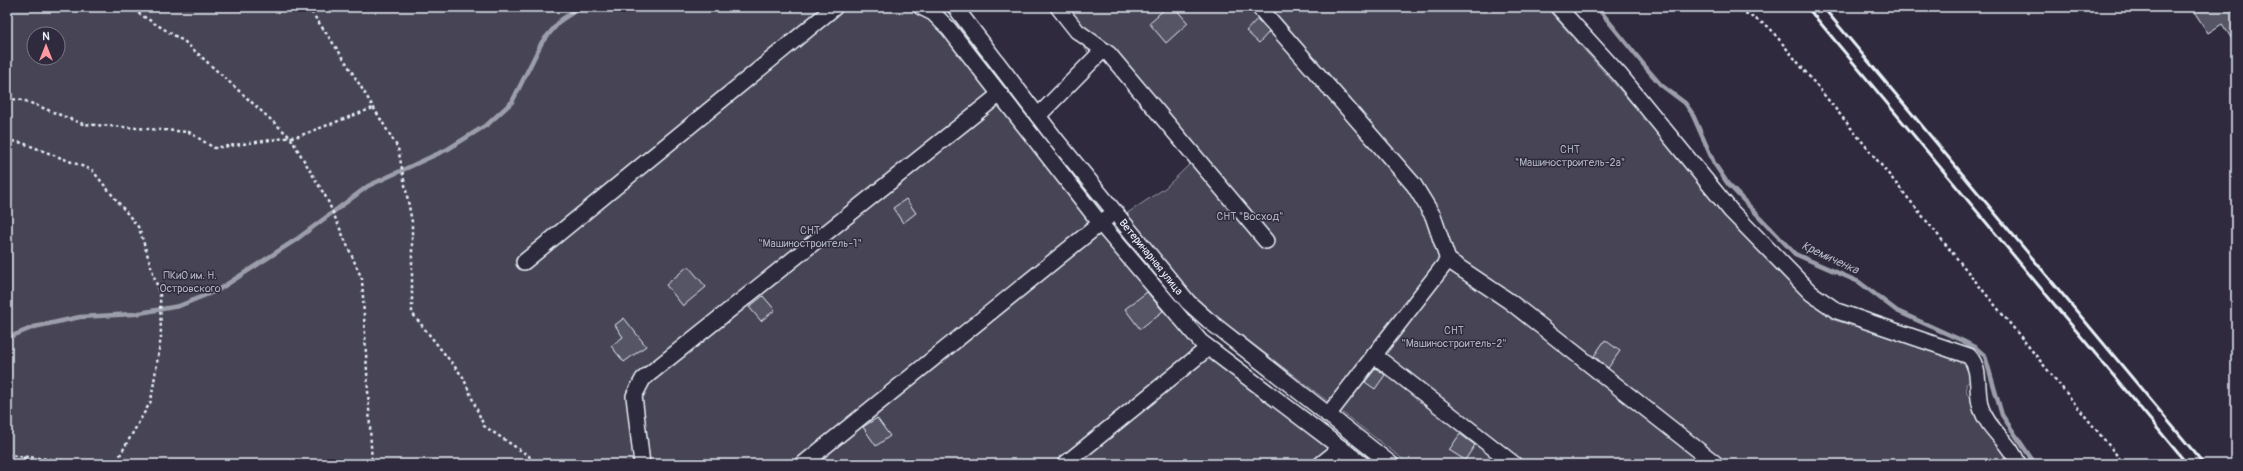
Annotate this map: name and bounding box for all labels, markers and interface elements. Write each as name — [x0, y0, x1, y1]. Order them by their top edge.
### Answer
north arrow — [26, 26, 66, 66]
text: N — [42, 30, 50, 43]
park label: СНТ "Машиностроитель-2а" — [1515, 143, 1625, 169]
park label: СНТ "Восход" — [1217, 210, 1283, 223]
street label: Ветеринарная улица — [1116, 216, 1186, 298]
park label: СНТ "Машиностроитель-1" — [758, 224, 862, 250]
water label: Кремиченка — [1799, 238, 1862, 278]
park label: ПКиО им. Н. Островского — [159, 269, 221, 295]
park label: СНТ "Машиностроитель-2" — [1401, 324, 1507, 350]

